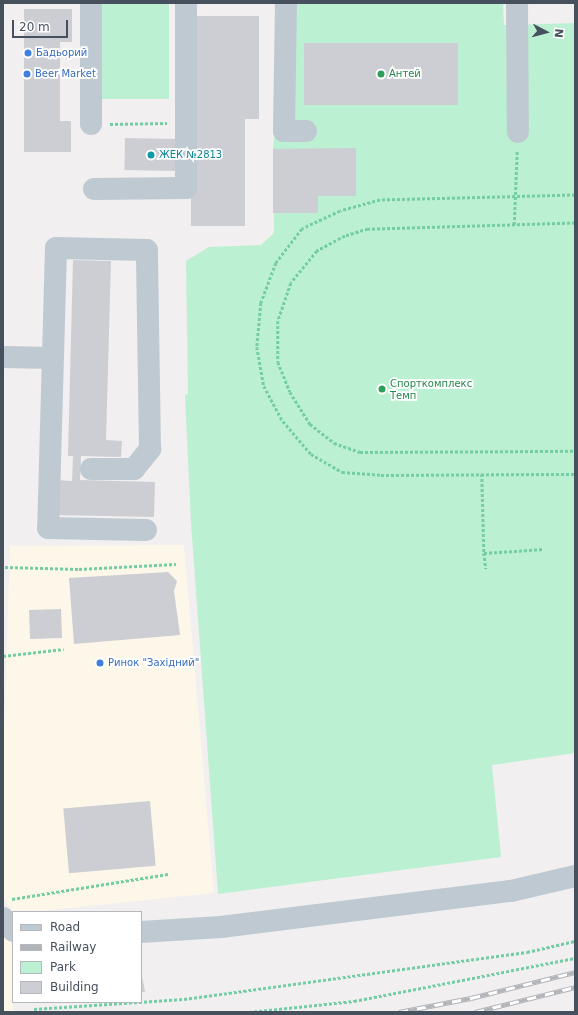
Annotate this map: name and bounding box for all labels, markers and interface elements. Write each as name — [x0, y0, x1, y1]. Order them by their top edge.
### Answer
scale bar — [14, 12, 70, 38]
north arrow — [526, 12, 566, 52]
text: 20 m — [19, 20, 50, 34]
text: N — [551, 28, 565, 39]
place label: Бадьорий — [36, 47, 87, 59]
marker: Бадьорий — [23, 48, 33, 58]
place label: Beer Market — [35, 68, 96, 80]
place label: Антей — [389, 68, 421, 80]
marker: Beer Market — [22, 69, 32, 79]
marker: Антей — [376, 69, 386, 79]
place label: ЖЕК №2813 — [159, 149, 222, 161]
marker: ЖЕК №2813 — [146, 150, 156, 160]
place label: Спорткомплекс Темп — [390, 377, 472, 400]
marker: Спорткомплекс Темп — [377, 384, 387, 394]
place label: Ринок "Західний" — [108, 657, 199, 669]
marker: Ринок "Західний" — [95, 658, 105, 668]
legend — [12, 911, 142, 1003]
text: Road — [50, 920, 80, 934]
text: Railway — [50, 940, 96, 954]
text: Park — [50, 960, 76, 974]
text: Building — [50, 980, 99, 994]

